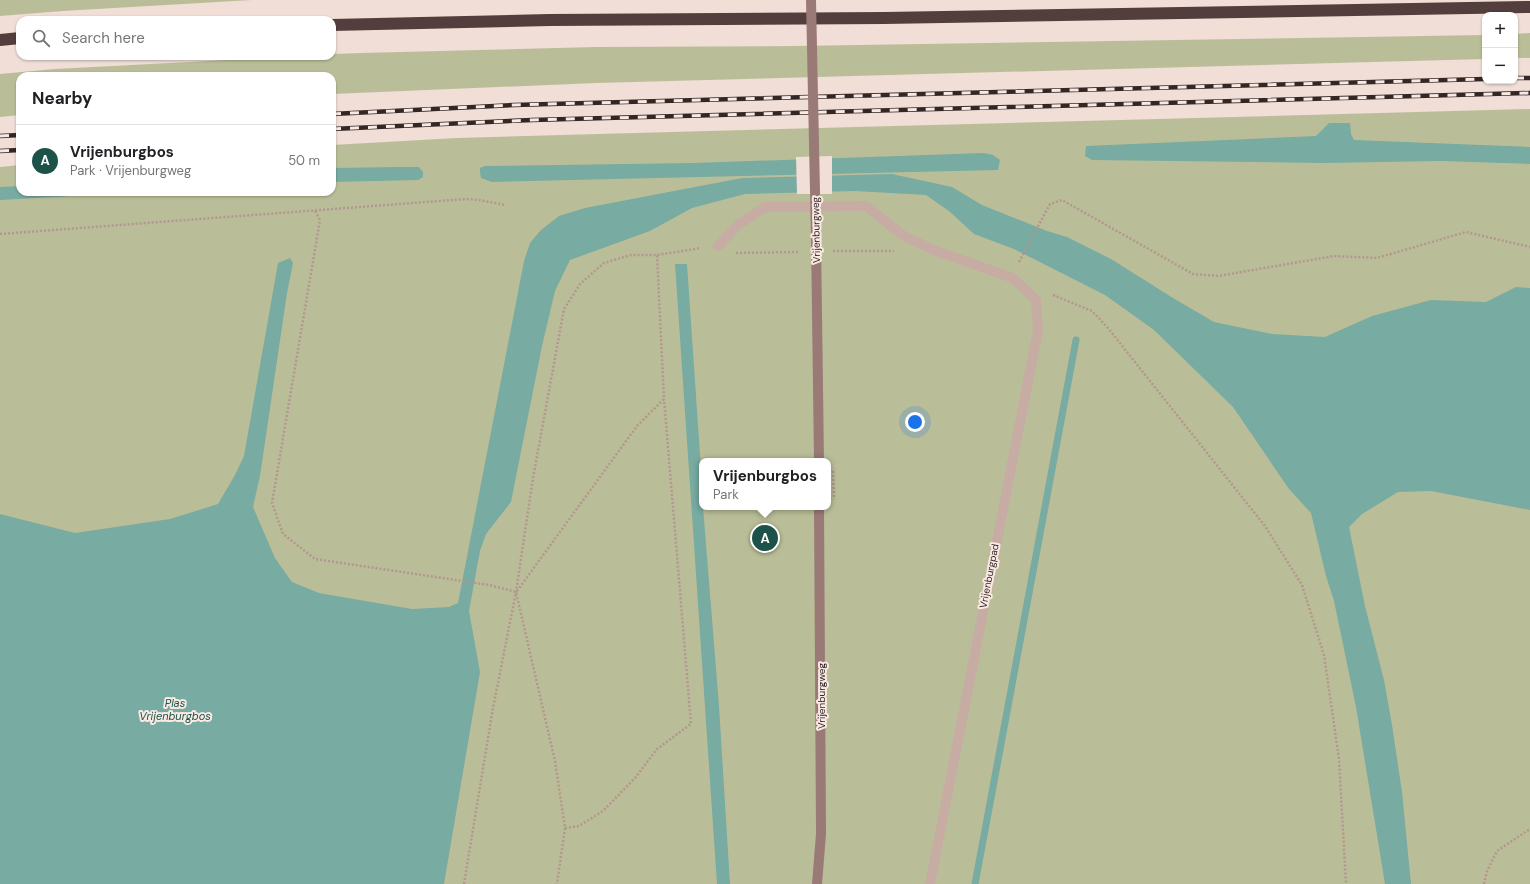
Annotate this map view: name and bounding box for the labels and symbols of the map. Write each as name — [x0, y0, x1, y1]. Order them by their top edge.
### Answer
street label: Vrijenburgweg — [809, 196, 823, 263]
your location — [905, 412, 925, 432]
pin: A — [752, 523, 778, 553]
street label: Vrijenburgpad — [976, 543, 1002, 609]
street label: Vrijenburgweg — [815, 662, 828, 729]
water label: Plas Vrijenburgbos — [139, 696, 211, 723]

